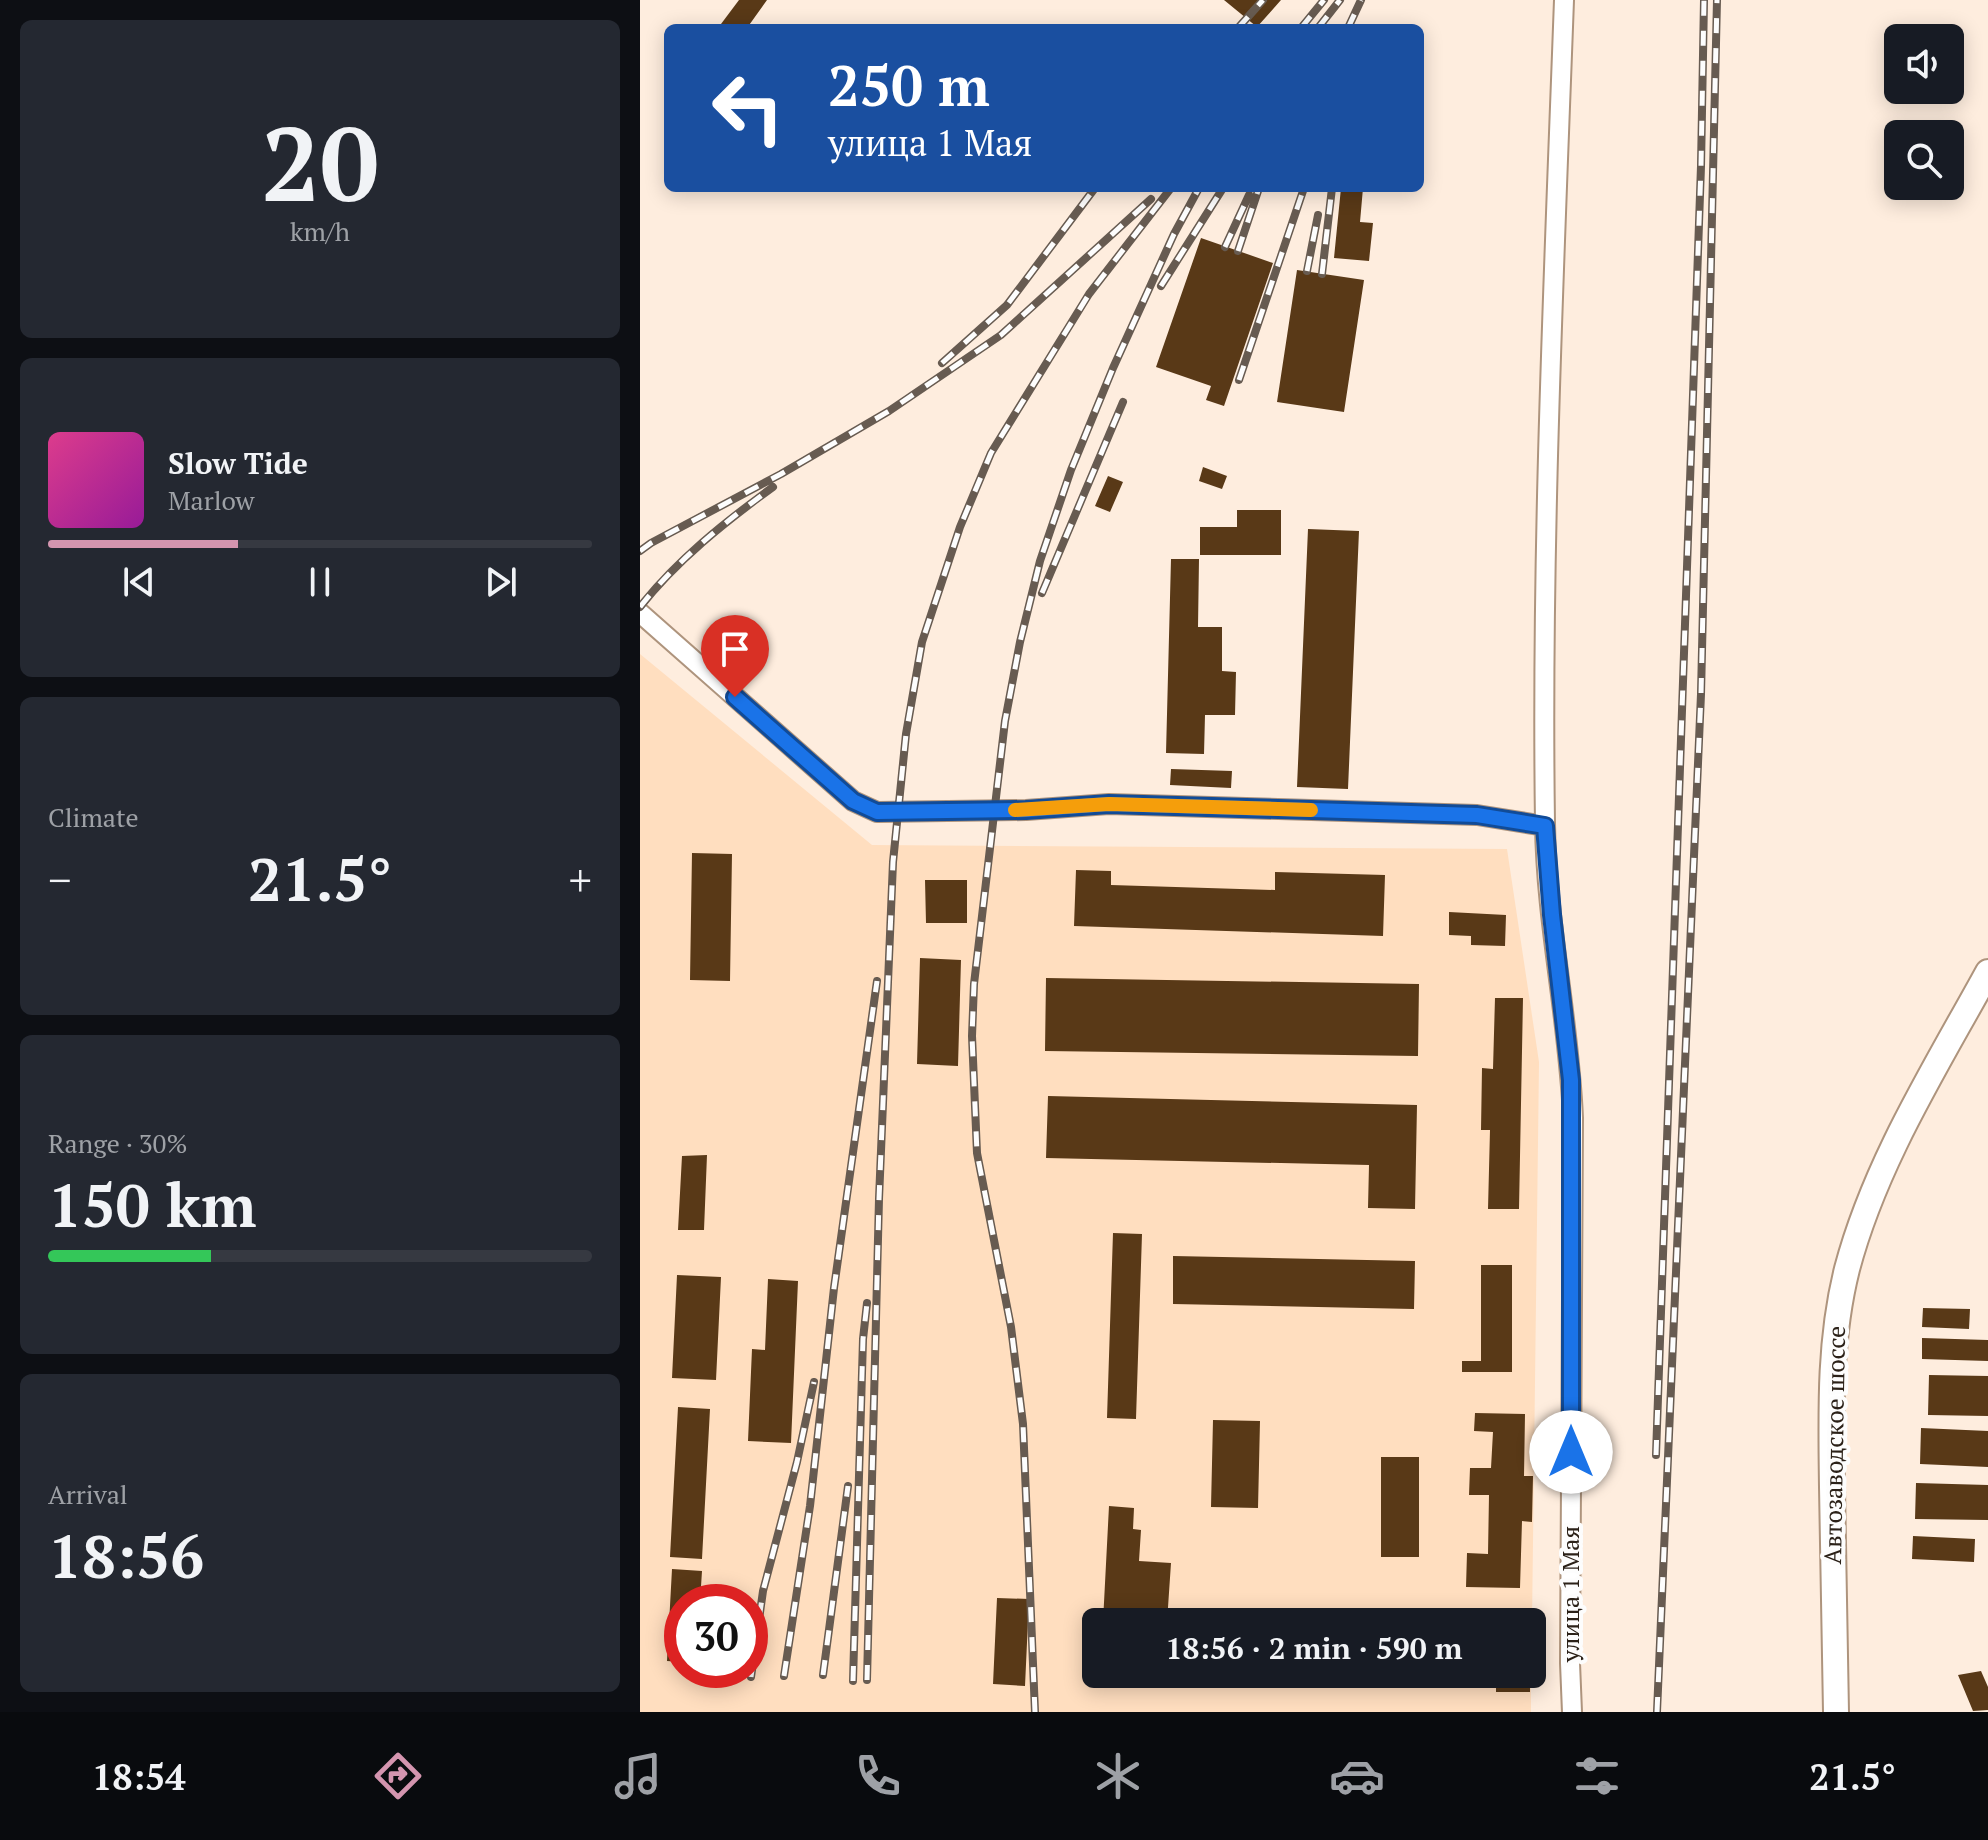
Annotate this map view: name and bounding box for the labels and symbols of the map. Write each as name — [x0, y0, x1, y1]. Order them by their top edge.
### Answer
pin — [701, 615, 769, 697]
street label: Автозаводское шоссе — [1816, 1325, 1852, 1565]
position arrow — [1529, 1410, 1613, 1494]
street label: улица 1 Мая — [1554, 1526, 1586, 1663]
speed limit sign: 30 — [664, 1584, 768, 1688]

